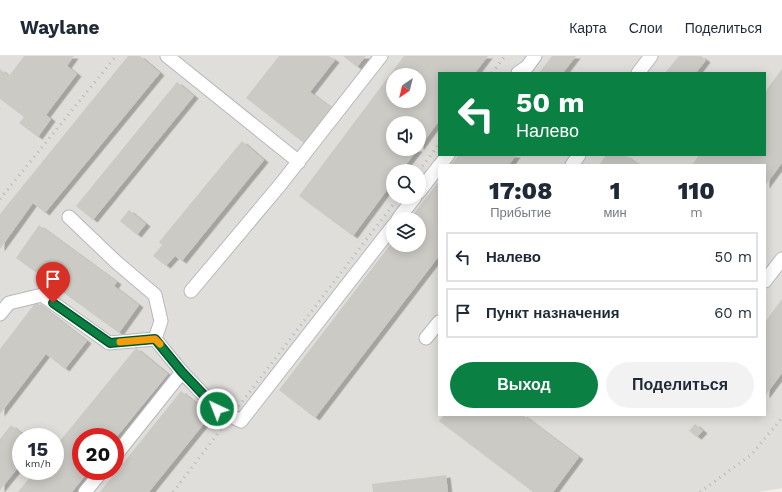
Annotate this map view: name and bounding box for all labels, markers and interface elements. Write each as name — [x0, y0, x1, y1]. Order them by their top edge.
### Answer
text: Waylane — [20, 16, 99, 39]
text: Карта — [569, 20, 607, 36]
text: Слои — [629, 20, 663, 36]
text: Поделиться — [685, 20, 762, 36]
north arrow — [386, 68, 426, 108]
map controls — [386, 68, 426, 252]
text: 50 m — [516, 86, 585, 119]
icon: left — [450, 88, 502, 140]
button: sound — [386, 116, 426, 156]
text: Налево — [516, 120, 579, 141]
button: search — [386, 164, 426, 204]
text: 17:08 — [489, 177, 552, 205]
text: 1 — [610, 177, 620, 205]
text: 110 — [678, 177, 715, 205]
text: Прибытие — [490, 205, 551, 220]
text: мин — [603, 205, 627, 220]
text: m — [690, 205, 703, 220]
button: layers — [386, 212, 426, 252]
icon: left — [452, 246, 474, 268]
text: Налево — [486, 248, 541, 266]
text: 50 m — [715, 248, 752, 266]
pin — [36, 262, 70, 303]
icon: arrive — [42, 268, 64, 290]
icon: arrive — [452, 302, 474, 324]
text: Пункт назначения — [486, 304, 619, 322]
text: 60 m — [714, 304, 752, 322]
button: Выход — [450, 362, 598, 408]
button: Поделиться — [606, 362, 754, 408]
position arrow — [196, 388, 238, 430]
speed limit sign: 20 — [72, 428, 124, 480]
text: 15 — [28, 437, 48, 461]
text: km/h — [25, 458, 51, 469]

